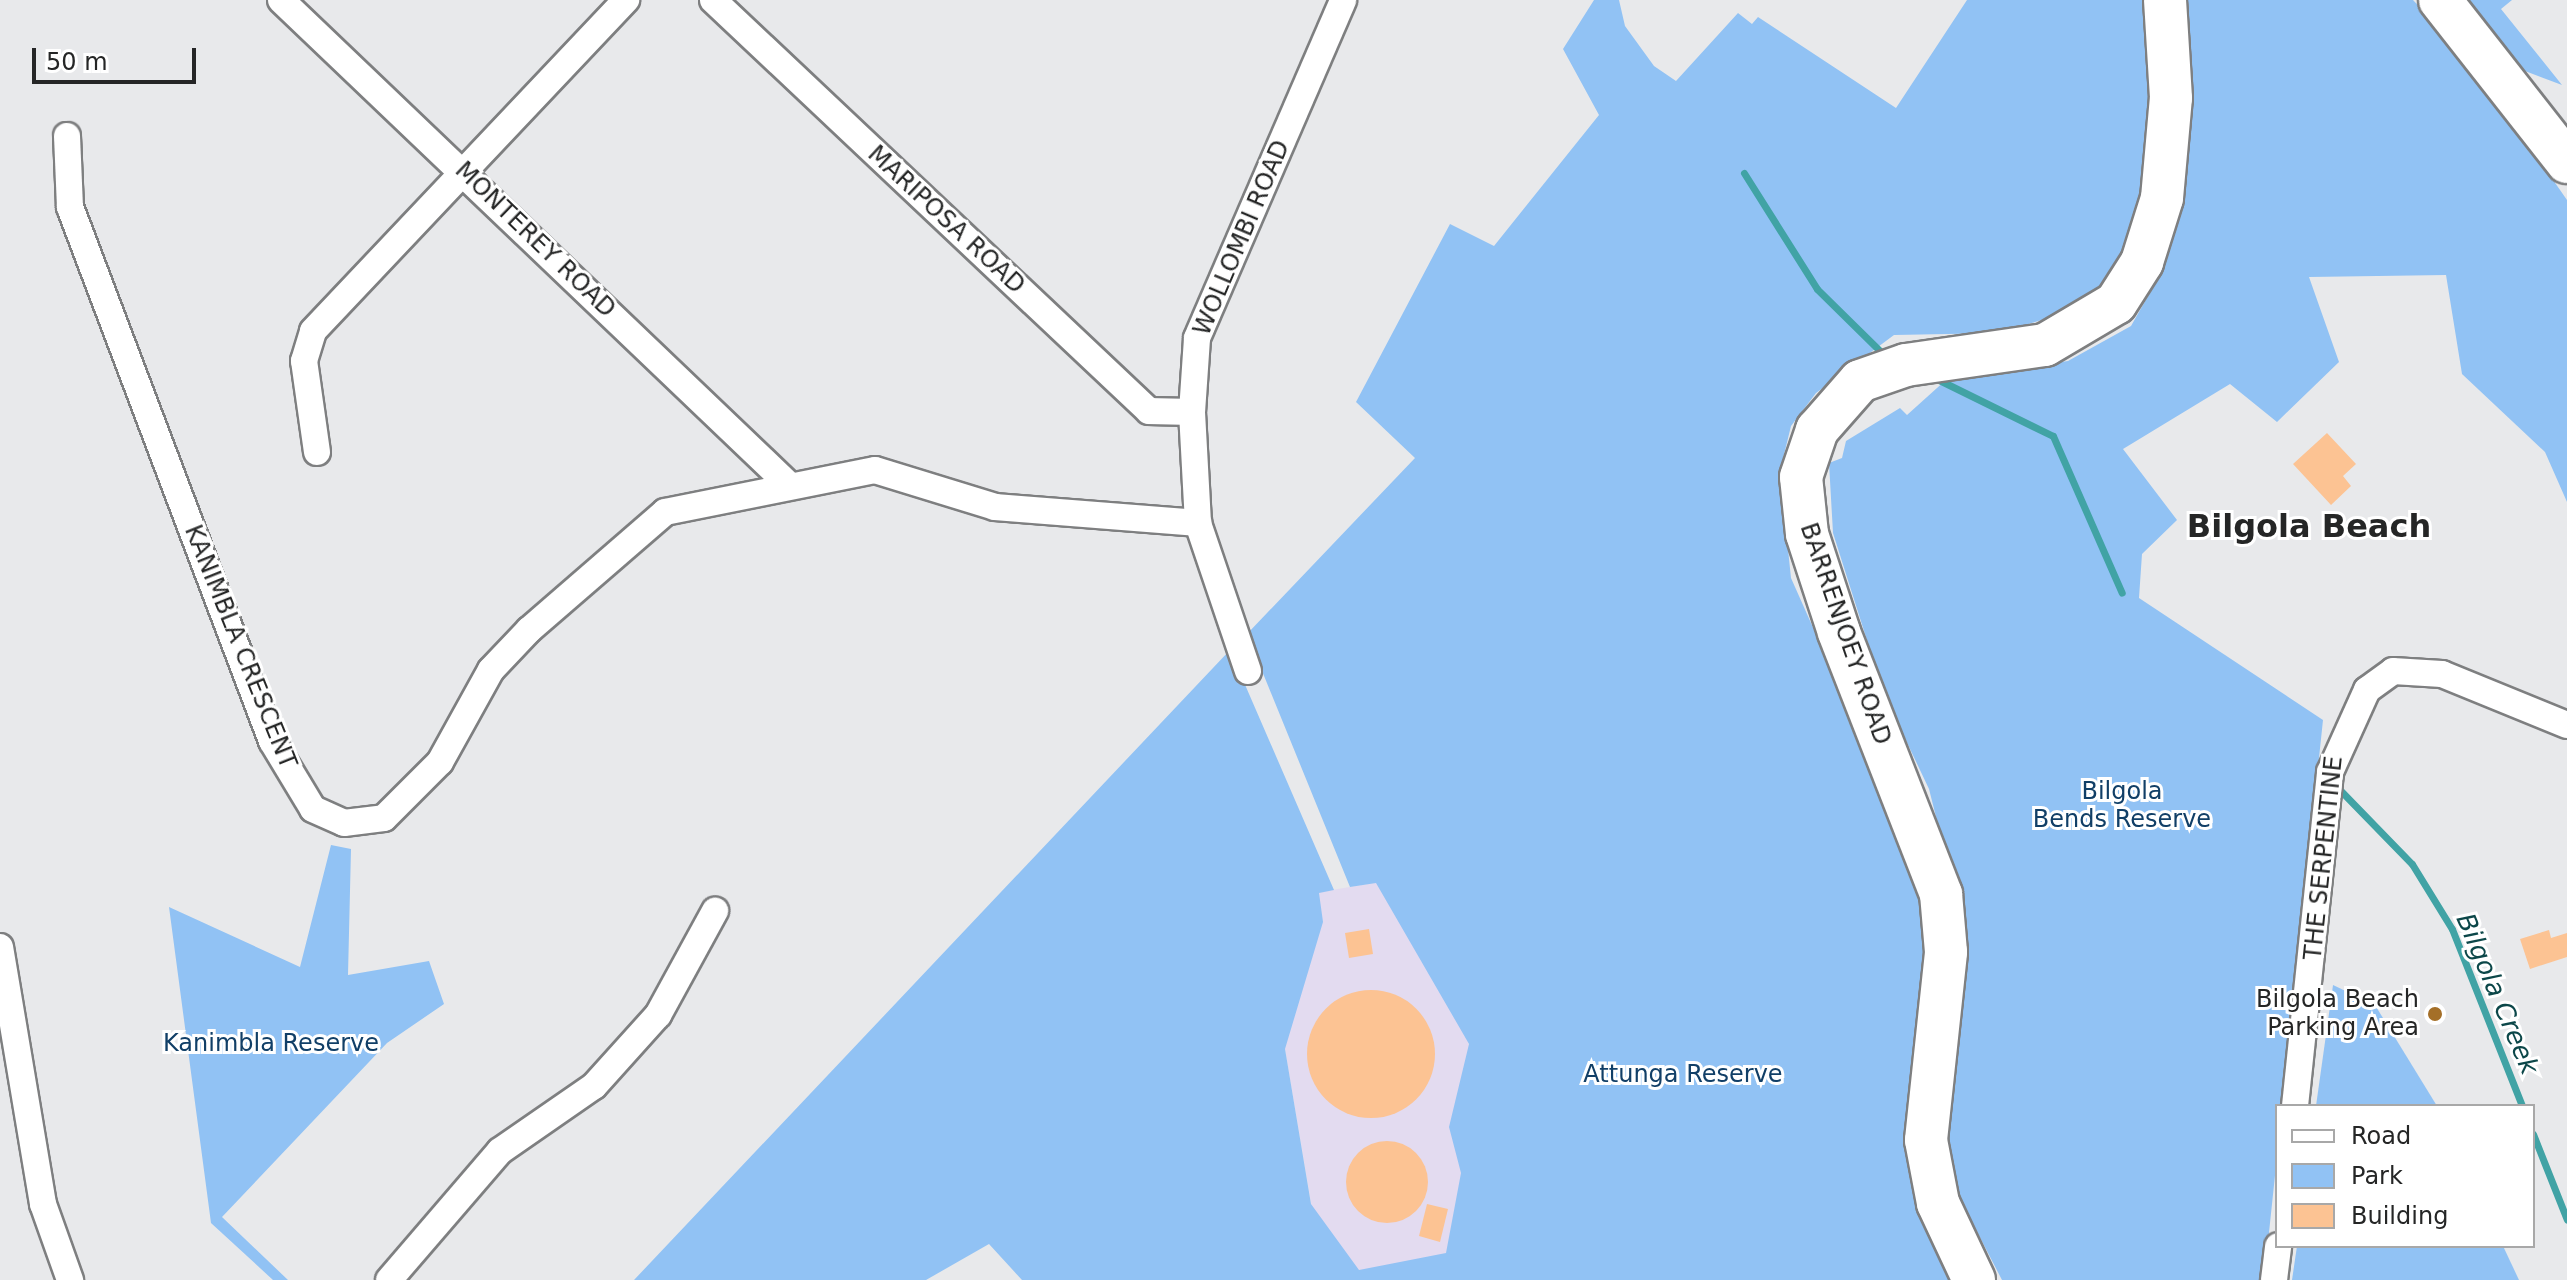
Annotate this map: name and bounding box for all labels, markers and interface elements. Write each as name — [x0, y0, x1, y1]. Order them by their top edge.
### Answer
scale bar — [36, 32, 200, 82]
text: 50 m — [46, 48, 108, 76]
street label: WOLLOMBI ROAD — [1188, 136, 1296, 340]
street label: MARIPOSA ROAD — [862, 140, 1030, 300]
street label: MONTEREY ROAD — [449, 156, 621, 324]
district label: Bilgola Beach — [2187, 507, 2431, 545]
street label: BARRENJOEY ROAD — [1793, 519, 1897, 749]
street label: KANIMBLA CRESCENT — [178, 521, 302, 773]
street label: THE SERPENTINE — [2299, 755, 2349, 961]
park label: Bilgola Bends Reserve — [2033, 778, 2211, 834]
water label: Bilgola Creek — [2449, 909, 2545, 1079]
place label: Bilgola Beach Parking Area — [2256, 986, 2419, 1042]
marker: Bilgola Beach Parking Area — [2426, 1005, 2444, 1023]
park label: Kanimbla Reserve — [163, 1030, 379, 1058]
park label: Attunga Reserve — [1583, 1061, 1783, 1089]
legend — [2275, 1104, 2535, 1248]
text: Road — [2351, 1122, 2411, 1150]
text: Park — [2351, 1162, 2403, 1190]
text: Building — [2351, 1202, 2448, 1230]

